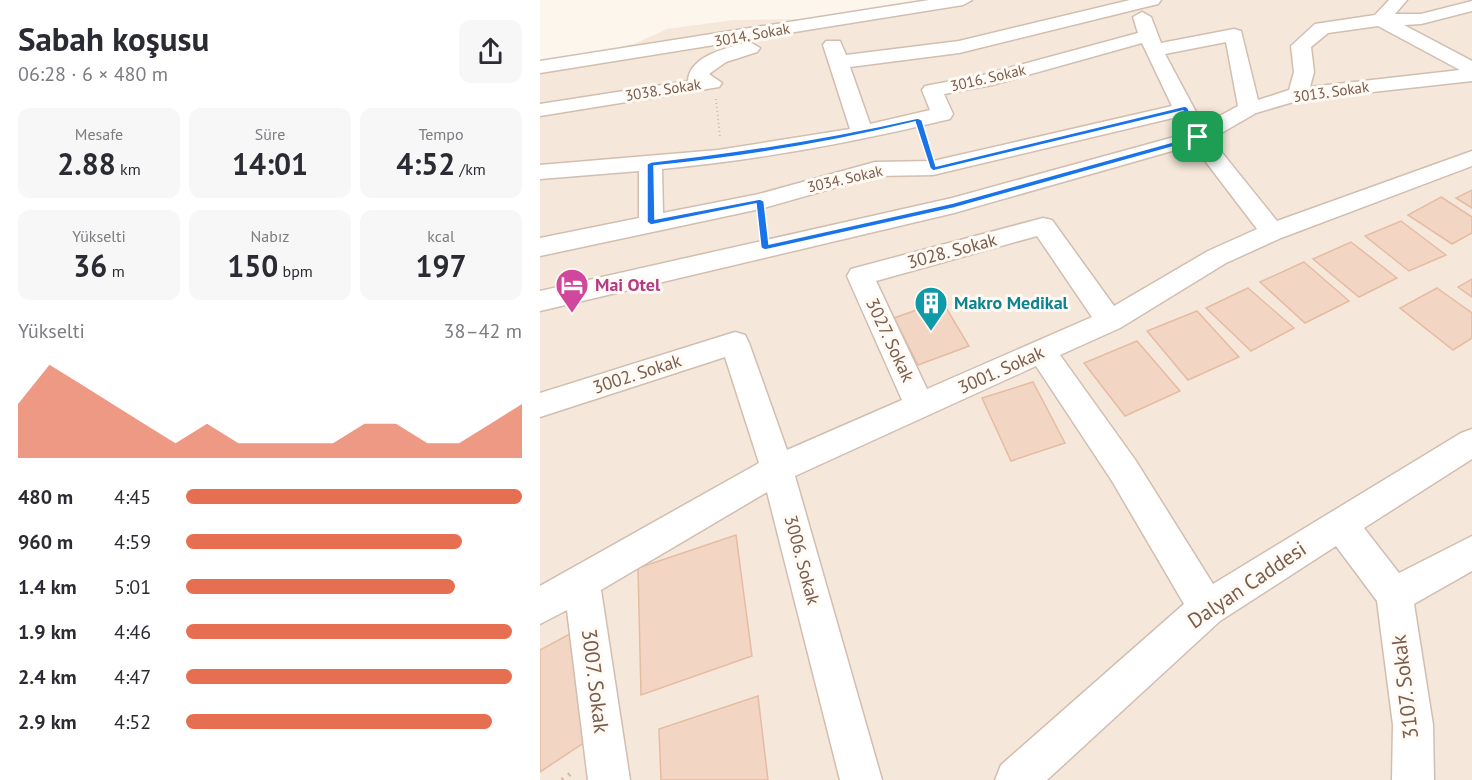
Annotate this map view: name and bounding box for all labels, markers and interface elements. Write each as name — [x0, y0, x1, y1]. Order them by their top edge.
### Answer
text: Sabah koşusu — [18, 17, 209, 60]
street label: 3014. Sokak — [713, 18, 792, 51]
button: share — [459, 20, 522, 83]
street label: 3016. Sokak — [948, 59, 1028, 95]
text: 06:28 · 6 × 480 m — [18, 61, 168, 87]
street label: 3038. Sokak — [624, 74, 703, 105]
street label: 3013. Sokak — [1292, 77, 1371, 106]
pin — [1172, 111, 1223, 162]
icon: arrive — [1181, 120, 1214, 153]
text: Mesafe — [75, 124, 123, 144]
text: Süre — [255, 124, 285, 144]
text: Tempo — [418, 124, 464, 144]
text: 2.88 — [57, 144, 116, 183]
text: 14:01 — [232, 144, 308, 183]
text: 4:52 — [396, 144, 455, 183]
text: km — [116, 159, 141, 179]
text: /km — [455, 159, 486, 179]
street label: 3034. Sokak — [805, 160, 885, 196]
text: Yükselti — [72, 226, 126, 246]
text: Nabız — [251, 226, 289, 246]
text: kcal — [427, 226, 455, 246]
street label: 3028. Sokak — [905, 227, 1000, 274]
text: 36 — [73, 246, 107, 285]
text: 150 — [227, 246, 278, 285]
text: 197 — [415, 246, 467, 285]
text: m — [107, 261, 125, 281]
text: bpm — [278, 261, 313, 281]
hotel icon: Mai Otel — [554, 267, 590, 314]
place label: Mai Otel — [595, 273, 661, 296]
building icon: Makro Medikal — [913, 285, 949, 332]
place label: Makro Medikal — [954, 291, 1069, 314]
street label: 3027. Sokak — [861, 294, 920, 386]
text: Yükselti — [18, 318, 85, 344]
text: 38–42 m — [444, 318, 522, 344]
street label: 3001. Sokak — [954, 340, 1048, 399]
street label: 3002. Sokak — [590, 348, 684, 399]
text: 480 m — [18, 484, 73, 510]
text: 4:45 — [114, 484, 151, 510]
street label: 3006. Sokak — [779, 513, 826, 608]
text: 960 m — [18, 529, 73, 555]
text: 4:59 — [114, 529, 151, 555]
street label: Dalyan Caddesi — [1182, 535, 1311, 634]
text: 1.4 km — [18, 574, 77, 600]
text: 5:01 — [114, 574, 151, 600]
text: 1.9 km — [18, 619, 77, 645]
text: 4:46 — [114, 619, 151, 645]
street label: 3007. Sokak — [576, 627, 615, 735]
street label: 3107. Sokak — [1385, 633, 1424, 741]
text: 2.4 km — [18, 664, 77, 690]
text: 4:47 — [114, 664, 151, 690]
text: 2.9 km — [18, 709, 77, 735]
text: 4:52 — [114, 709, 151, 735]

